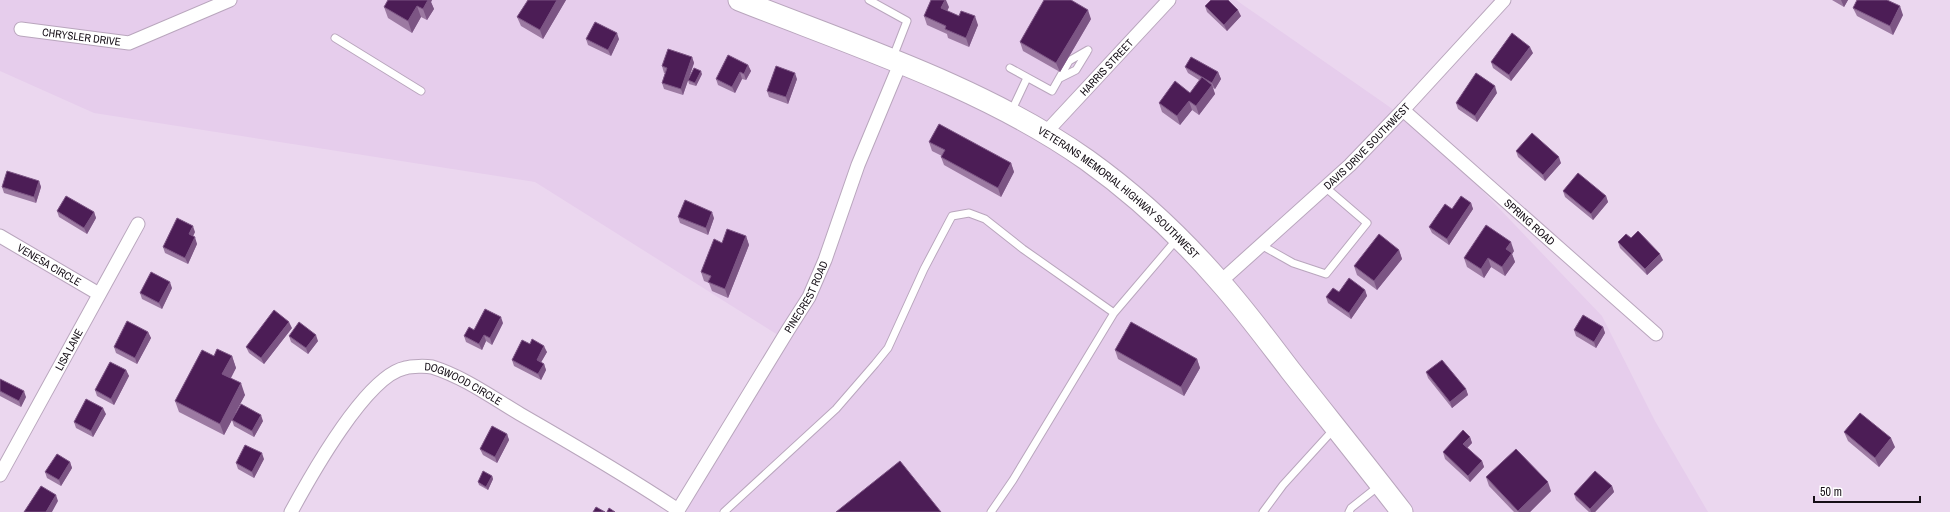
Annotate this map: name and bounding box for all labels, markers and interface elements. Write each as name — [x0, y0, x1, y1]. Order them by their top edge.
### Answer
street label: CHRYSLER DRIVE — [41, 25, 122, 49]
street label: HARRIS STREET — [1077, 36, 1136, 99]
street label: DAVIS DRIVE SOUTHWEST — [1321, 100, 1413, 192]
street label: VETERANS MEMORIAL HIGHWAY SOUTHWEST — [1036, 123, 1203, 262]
street label: SPRING ROAD — [1501, 196, 1558, 248]
street label: VENESA CIRCLE — [15, 241, 84, 289]
street label: PINECREST ROAD — [781, 259, 831, 336]
street label: LISA LANE — [52, 326, 86, 373]
street label: DOGWOOD CIRCLE — [424, 359, 505, 408]
scale bar — [1814, 478, 1920, 504]
text: 50 m — [1820, 484, 1842, 500]

